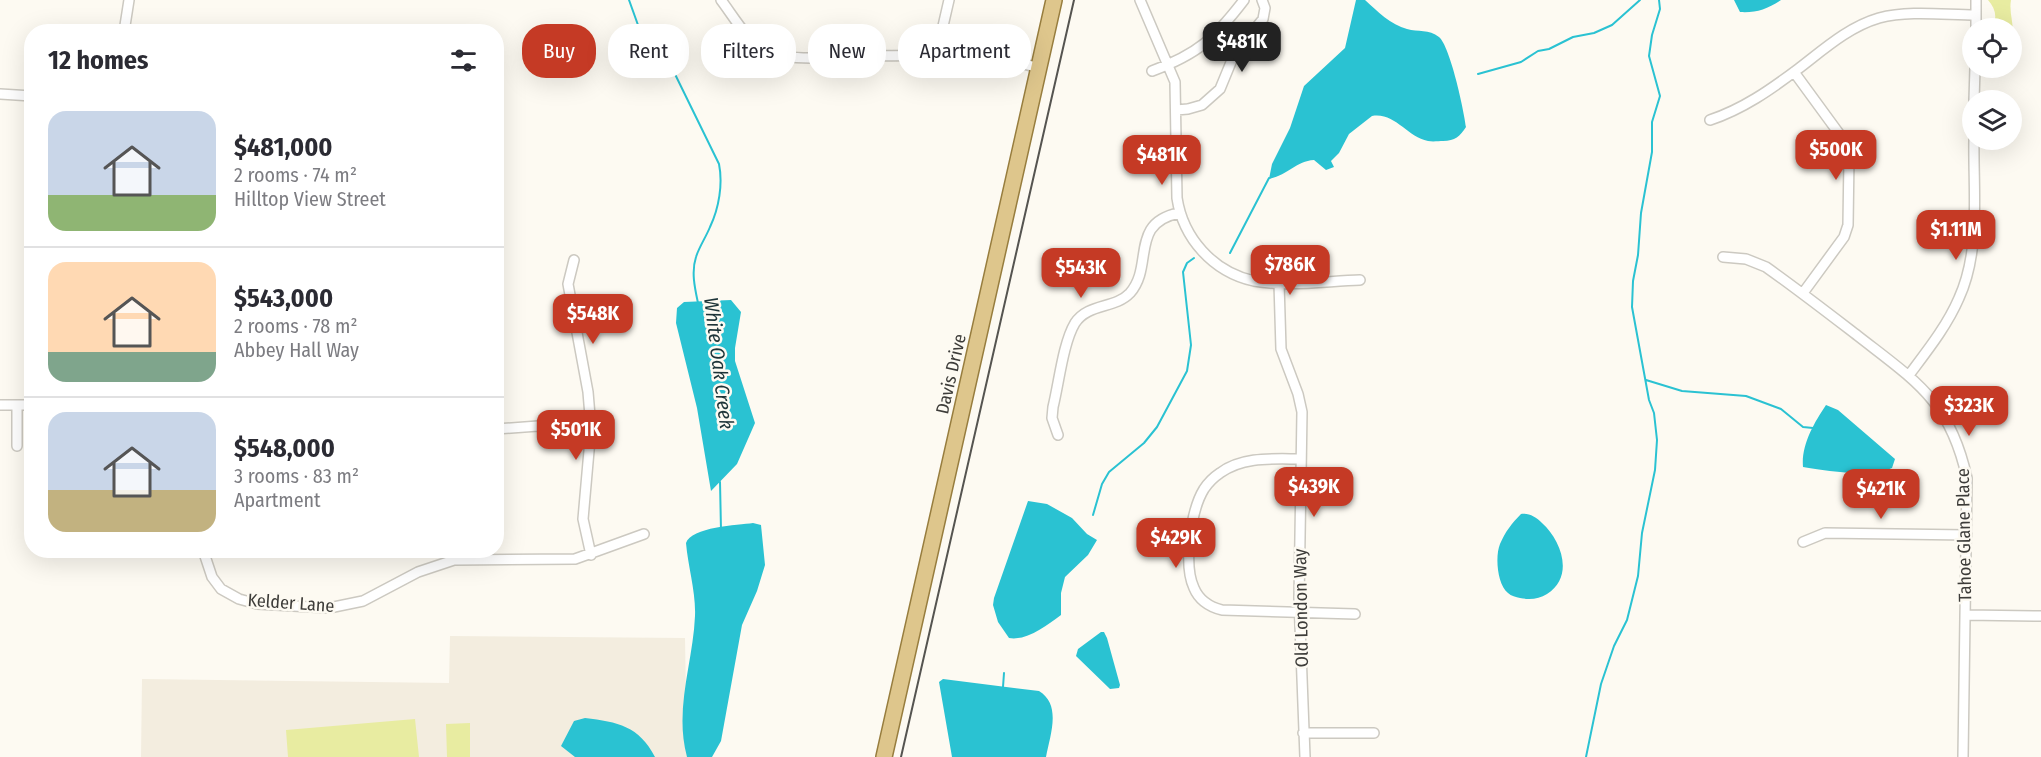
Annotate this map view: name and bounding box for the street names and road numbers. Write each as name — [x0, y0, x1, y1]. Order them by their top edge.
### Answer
street label: Davis Drive — [931, 332, 971, 416]
street label: Tahoe Glane Place — [1952, 468, 1976, 602]
street label: Old London Way — [1289, 548, 1313, 668]
street label: Kelder Lane — [247, 589, 335, 617]

